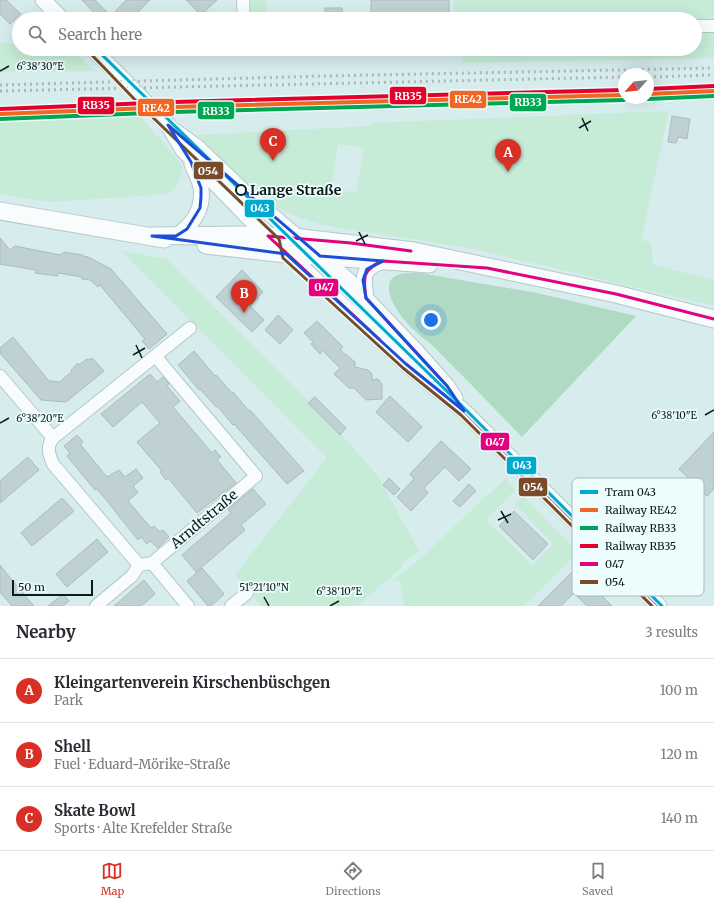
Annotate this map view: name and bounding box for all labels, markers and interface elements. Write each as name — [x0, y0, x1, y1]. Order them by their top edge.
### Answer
search box — [12, 12, 702, 56]
icon: search — [26, 23, 48, 45]
text: Search here — [58, 25, 142, 44]
text: 6°38'30"E — [16, 60, 64, 73]
north arrow — [618, 68, 654, 104]
line badge: RB35 — [389, 86, 427, 105]
text: RB35 — [394, 89, 422, 103]
line badge: RE42 — [449, 90, 487, 109]
text: RE42 — [454, 92, 483, 106]
line badge: RB33 — [509, 93, 547, 112]
text: RB33 — [514, 95, 542, 109]
line badge: RB35 — [77, 96, 115, 115]
text: RB35 — [82, 98, 110, 112]
line badge: RE42 — [137, 98, 175, 117]
text: RE42 — [142, 101, 171, 115]
line badge: RB33 — [197, 101, 235, 120]
text: RB33 — [202, 104, 230, 118]
pin: C — [260, 128, 286, 161]
pin: A — [495, 139, 521, 172]
line badge: 054 — [193, 161, 224, 180]
text: 054 — [198, 164, 218, 178]
place label: Lange Straße — [250, 181, 342, 199]
marker: Lange Straße — [235, 184, 247, 196]
line badge: 043 — [244, 199, 275, 218]
text: 043 — [250, 201, 270, 215]
line badge: 047 — [308, 278, 339, 297]
pin: B — [231, 280, 257, 313]
text: 047 — [314, 280, 334, 294]
your location — [421, 310, 441, 330]
text: 6°38'10"E — [651, 409, 697, 422]
text: 6°38'20"E — [16, 412, 64, 425]
line badge: 047 — [480, 432, 510, 451]
text: 047 — [485, 435, 505, 449]
line badge: 043 — [506, 456, 537, 475]
text: 043 — [512, 458, 532, 472]
line badge: 054 — [518, 477, 548, 497]
legend — [572, 478, 704, 596]
text: 054 — [523, 480, 543, 494]
text: Tram 043 — [605, 485, 656, 499]
street label: Arndtstraße — [166, 486, 241, 553]
text: Railway RE42 — [605, 503, 677, 517]
text: Railway RB33 — [605, 521, 676, 535]
text: Railway RB35 — [605, 539, 676, 553]
text: 047 — [605, 557, 624, 571]
text: 054 — [605, 575, 625, 589]
scale bar — [12, 578, 93, 597]
text: 50 m — [18, 580, 45, 594]
text: 51°21'10"N — [239, 581, 289, 594]
text: 6°38'10"E — [316, 585, 362, 598]
text: Nearby — [16, 621, 76, 643]
text: 3 results — [645, 624, 698, 641]
text: Kleingartenverein Kirschenbüschgen — [54, 673, 330, 692]
text: A — [24, 682, 34, 699]
text: 100 m — [660, 682, 698, 699]
text: Park — [54, 692, 83, 709]
text: Shell — [54, 737, 91, 756]
text: B — [24, 746, 34, 763]
text: 120 m — [660, 746, 698, 763]
text: Fuel · Eduard-Mörike-Straße — [54, 756, 230, 773]
text: Skate Bowl — [54, 801, 136, 820]
text: C — [25, 810, 33, 827]
text: 140 m — [661, 810, 698, 827]
text: Sports · Alte Krefelder Straße — [54, 820, 232, 837]
tab: Map — [101, 860, 124, 898]
tab: Directions — [326, 860, 381, 898]
tab: Saved — [582, 860, 613, 898]

